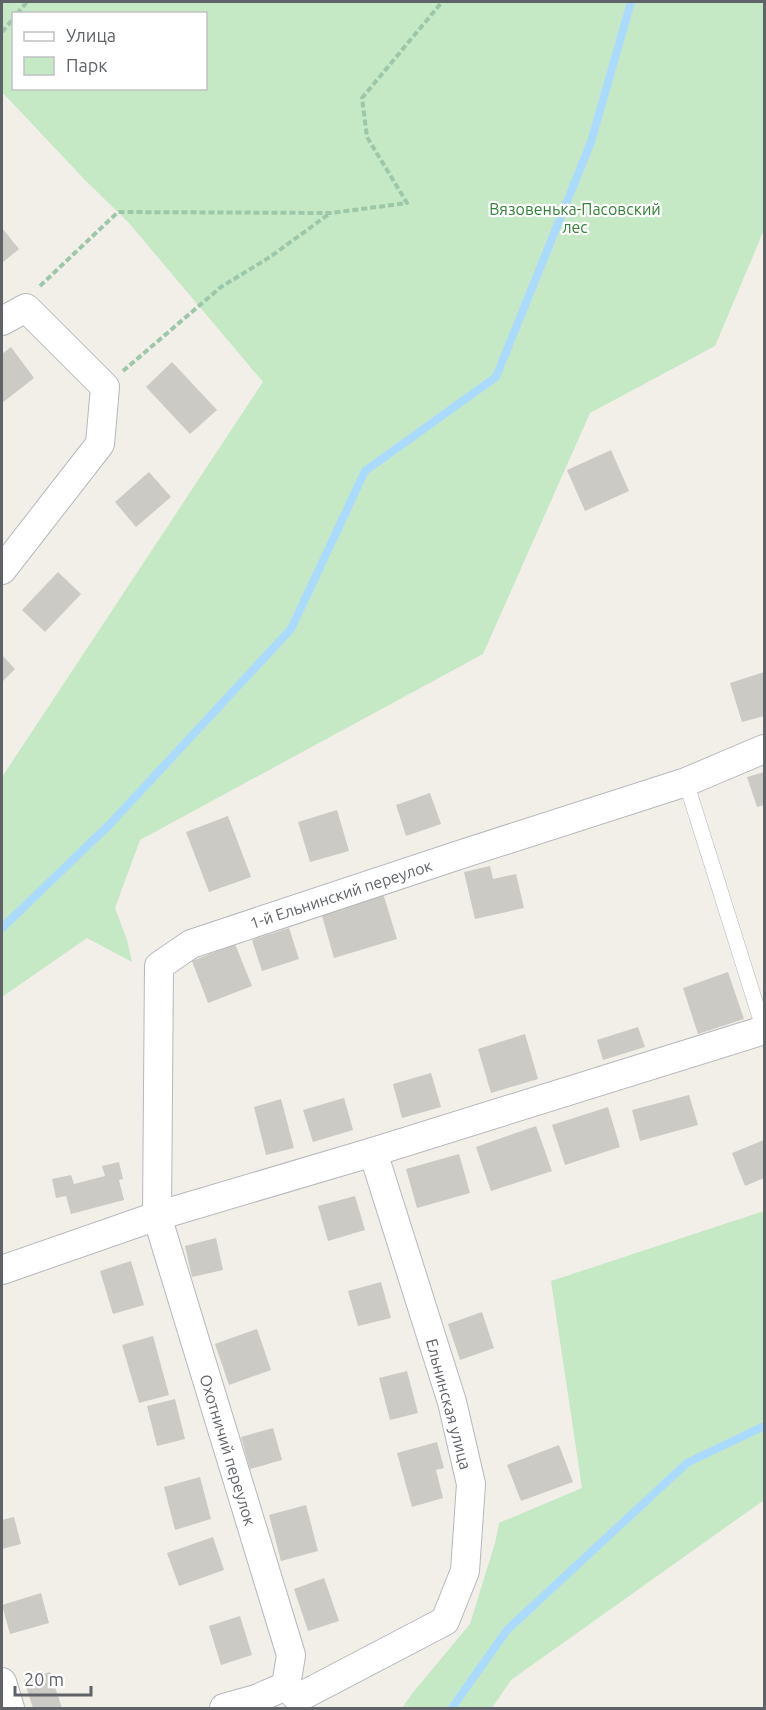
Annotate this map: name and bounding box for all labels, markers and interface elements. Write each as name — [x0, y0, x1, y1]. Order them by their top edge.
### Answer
legend — [12, 12, 207, 90]
text: Улица — [66, 25, 116, 45]
text: Парк — [66, 55, 107, 75]
park label: Вязовенька-Пасовский лес — [489, 200, 661, 236]
street label: 1-й Ельнинский переулок — [248, 856, 434, 932]
street label: Ельнинская улица — [423, 1337, 475, 1471]
street label: Охотничий переулок — [196, 1372, 260, 1528]
scale bar — [15, 1659, 92, 1697]
text: 20 m — [24, 1669, 64, 1689]

